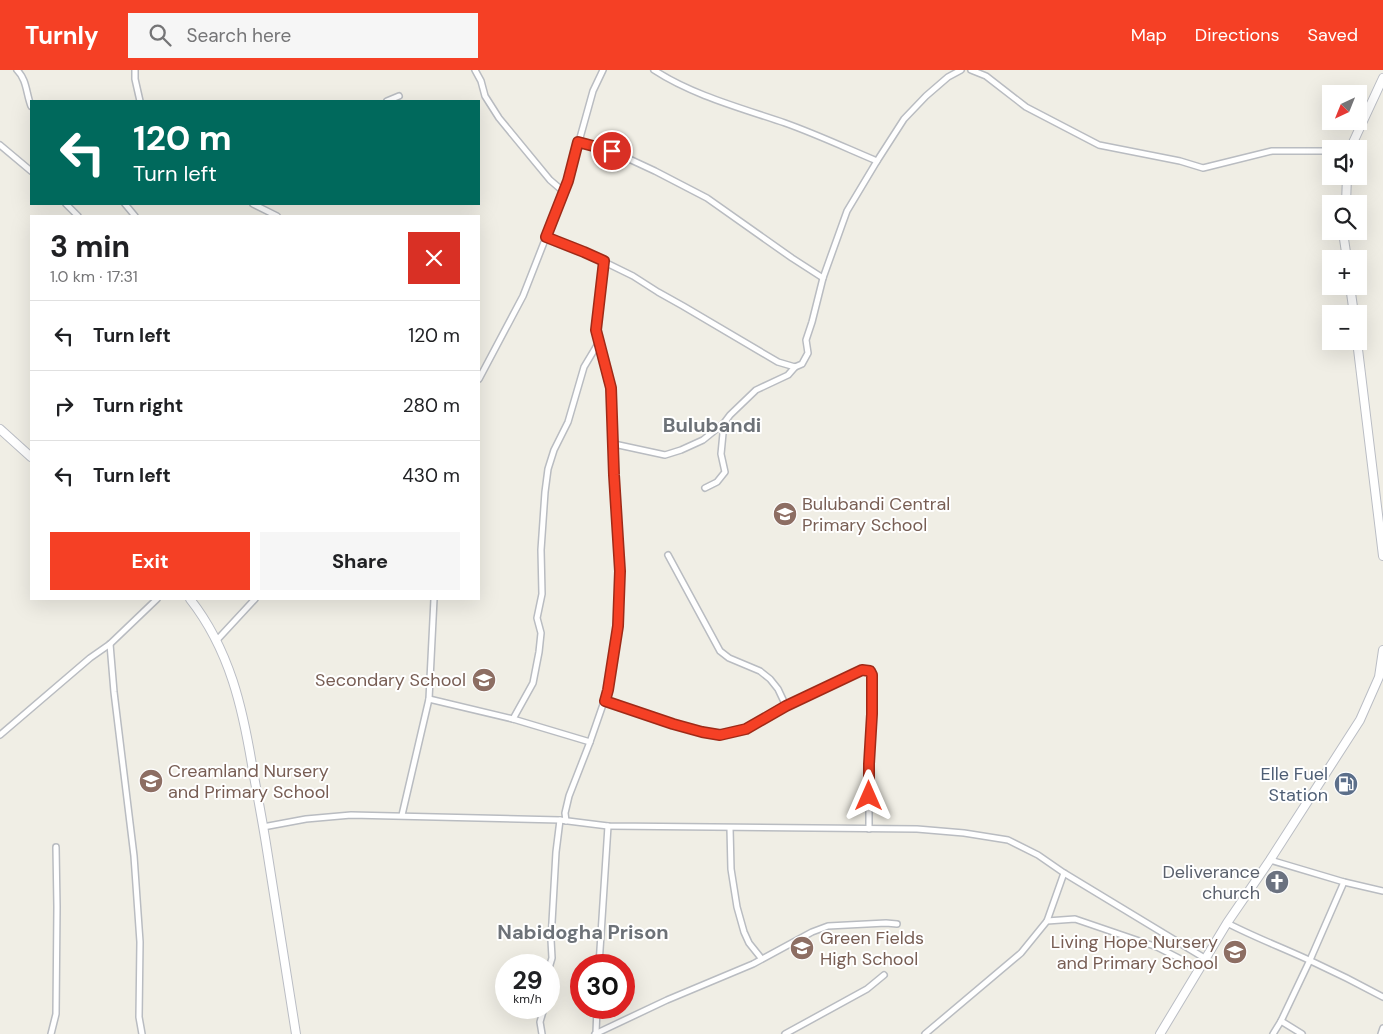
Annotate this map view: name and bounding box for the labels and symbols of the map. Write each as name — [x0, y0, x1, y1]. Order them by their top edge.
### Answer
north arrow — [1322, 85, 1368, 130]
pin — [591, 130, 633, 172]
district label: Bulubandi — [663, 412, 761, 438]
place label: Bulubandi Central Primary School — [802, 492, 950, 537]
school or university icon: Bulubandi Central Primary School — [772, 501, 798, 527]
school or university icon: Secondary School — [471, 667, 497, 693]
place label: Secondary School — [315, 668, 466, 692]
place label: Creamland Nursery and Primary School — [168, 759, 329, 804]
place label: Elle Fuel Station — [1261, 762, 1328, 807]
school or university icon: Creamland Nursery and Primary School — [138, 768, 164, 794]
position arrow — [842, 769, 894, 821]
fuel station icon: Elle Fuel Station — [1333, 771, 1359, 797]
place label: Deliverance church — [1162, 860, 1260, 905]
church icon: Deliverance church — [1264, 869, 1290, 895]
district label: Nabidogha Prison — [497, 919, 669, 945]
place label: Green Fields High School — [820, 926, 924, 971]
place label: Living Hope Nursery and Primary School — [1051, 930, 1218, 975]
school or university icon: Green Fields High School — [789, 935, 815, 961]
school or university icon: Living Hope Nursery and Primary School — [1222, 939, 1248, 965]
speed limit sign: 30 — [570, 954, 635, 1019]

